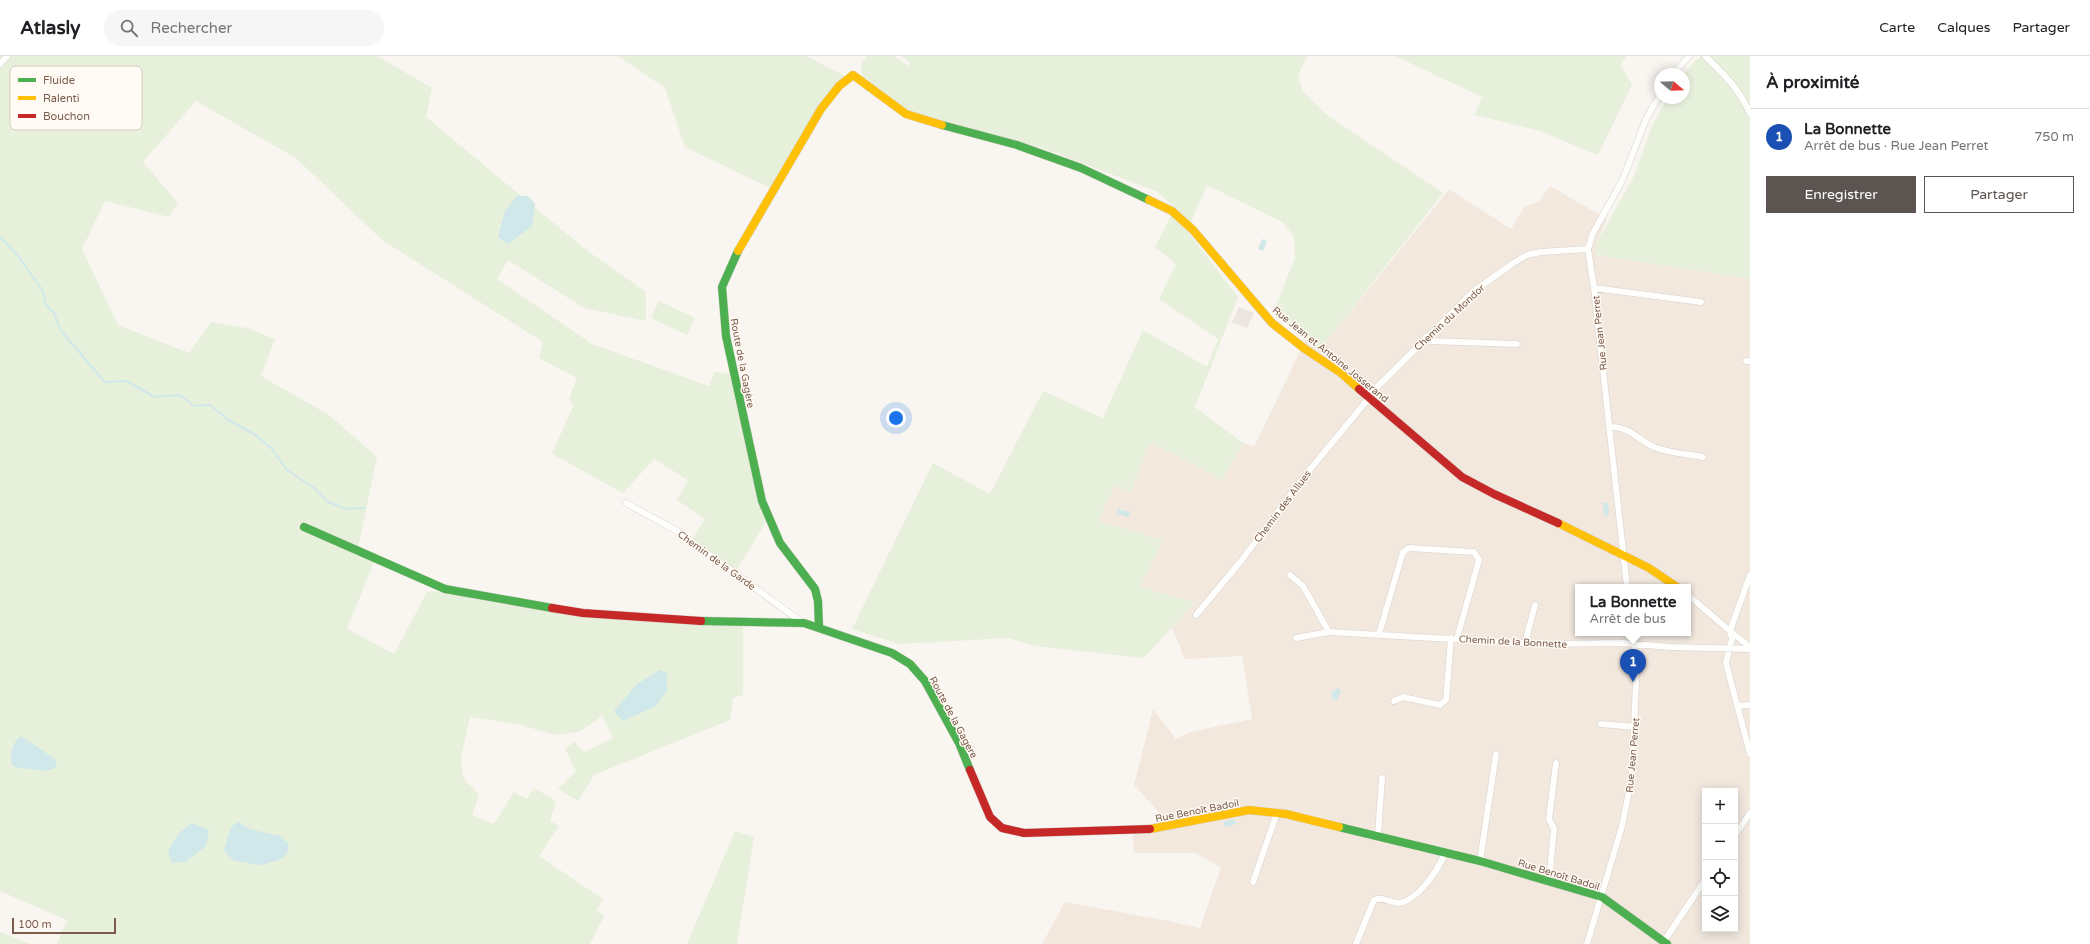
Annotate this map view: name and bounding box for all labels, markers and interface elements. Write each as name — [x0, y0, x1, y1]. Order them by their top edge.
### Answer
search box — [104, 10, 384, 46]
text: Atlasly — [20, 17, 80, 39]
icon: search — [118, 17, 140, 39]
text: Rechercher — [150, 19, 232, 37]
text: Carte — [1879, 19, 1915, 36]
text: Calques — [1937, 19, 1990, 36]
text: Partager — [2012, 19, 2070, 36]
legend — [10, 66, 142, 130]
north arrow — [1654, 68, 1690, 104]
text: À proximité — [1766, 72, 1859, 93]
text: Fluide — [43, 74, 75, 87]
text: Ralenti — [43, 92, 80, 105]
text: Bouchon — [43, 110, 90, 123]
text: La Bonnette — [1804, 120, 1891, 138]
text: 1 — [1775, 129, 1783, 145]
text: 750 m — [2034, 129, 2074, 145]
text: Arrêt de bus · Rue Jean Perret — [1804, 138, 1988, 154]
button: Enregistrer — [1766, 176, 1916, 213]
button: Partager — [1924, 176, 2074, 213]
street label: Chemin du Mondor — [1412, 282, 1488, 353]
street label: Rue Jean Perret — [1590, 295, 1610, 371]
street label: Rue Jean et Antoine Josserand — [1270, 304, 1391, 405]
street label: Route de la Gagère — [727, 317, 757, 409]
your location — [886, 408, 906, 428]
street label: Chemin des Allues — [1252, 468, 1314, 545]
street label: Chemin de la Garde — [675, 529, 758, 593]
popup — [1575, 584, 1691, 636]
text: La Bonnette — [1589, 593, 1677, 611]
text: Arrêt de bus — [1589, 611, 1666, 627]
street label: Chemin de la Bonnette — [1459, 633, 1568, 651]
pin: 1 — [1620, 649, 1646, 682]
street label: Route de la Gagere — [926, 674, 980, 761]
street label: Rue Jean Perret — [1624, 717, 1642, 793]
map controls — [1702, 788, 1738, 932]
button: + — [1702, 788, 1738, 824]
street label: Rue Benoît Badoil — [1154, 797, 1240, 825]
button: − — [1702, 824, 1738, 860]
street label: Rue Benoît Badoil — [1516, 857, 1601, 893]
button: locate — [1702, 860, 1738, 896]
button: layers — [1702, 896, 1738, 932]
scale bar — [12, 916, 116, 935]
text: 100 m — [18, 918, 52, 931]

